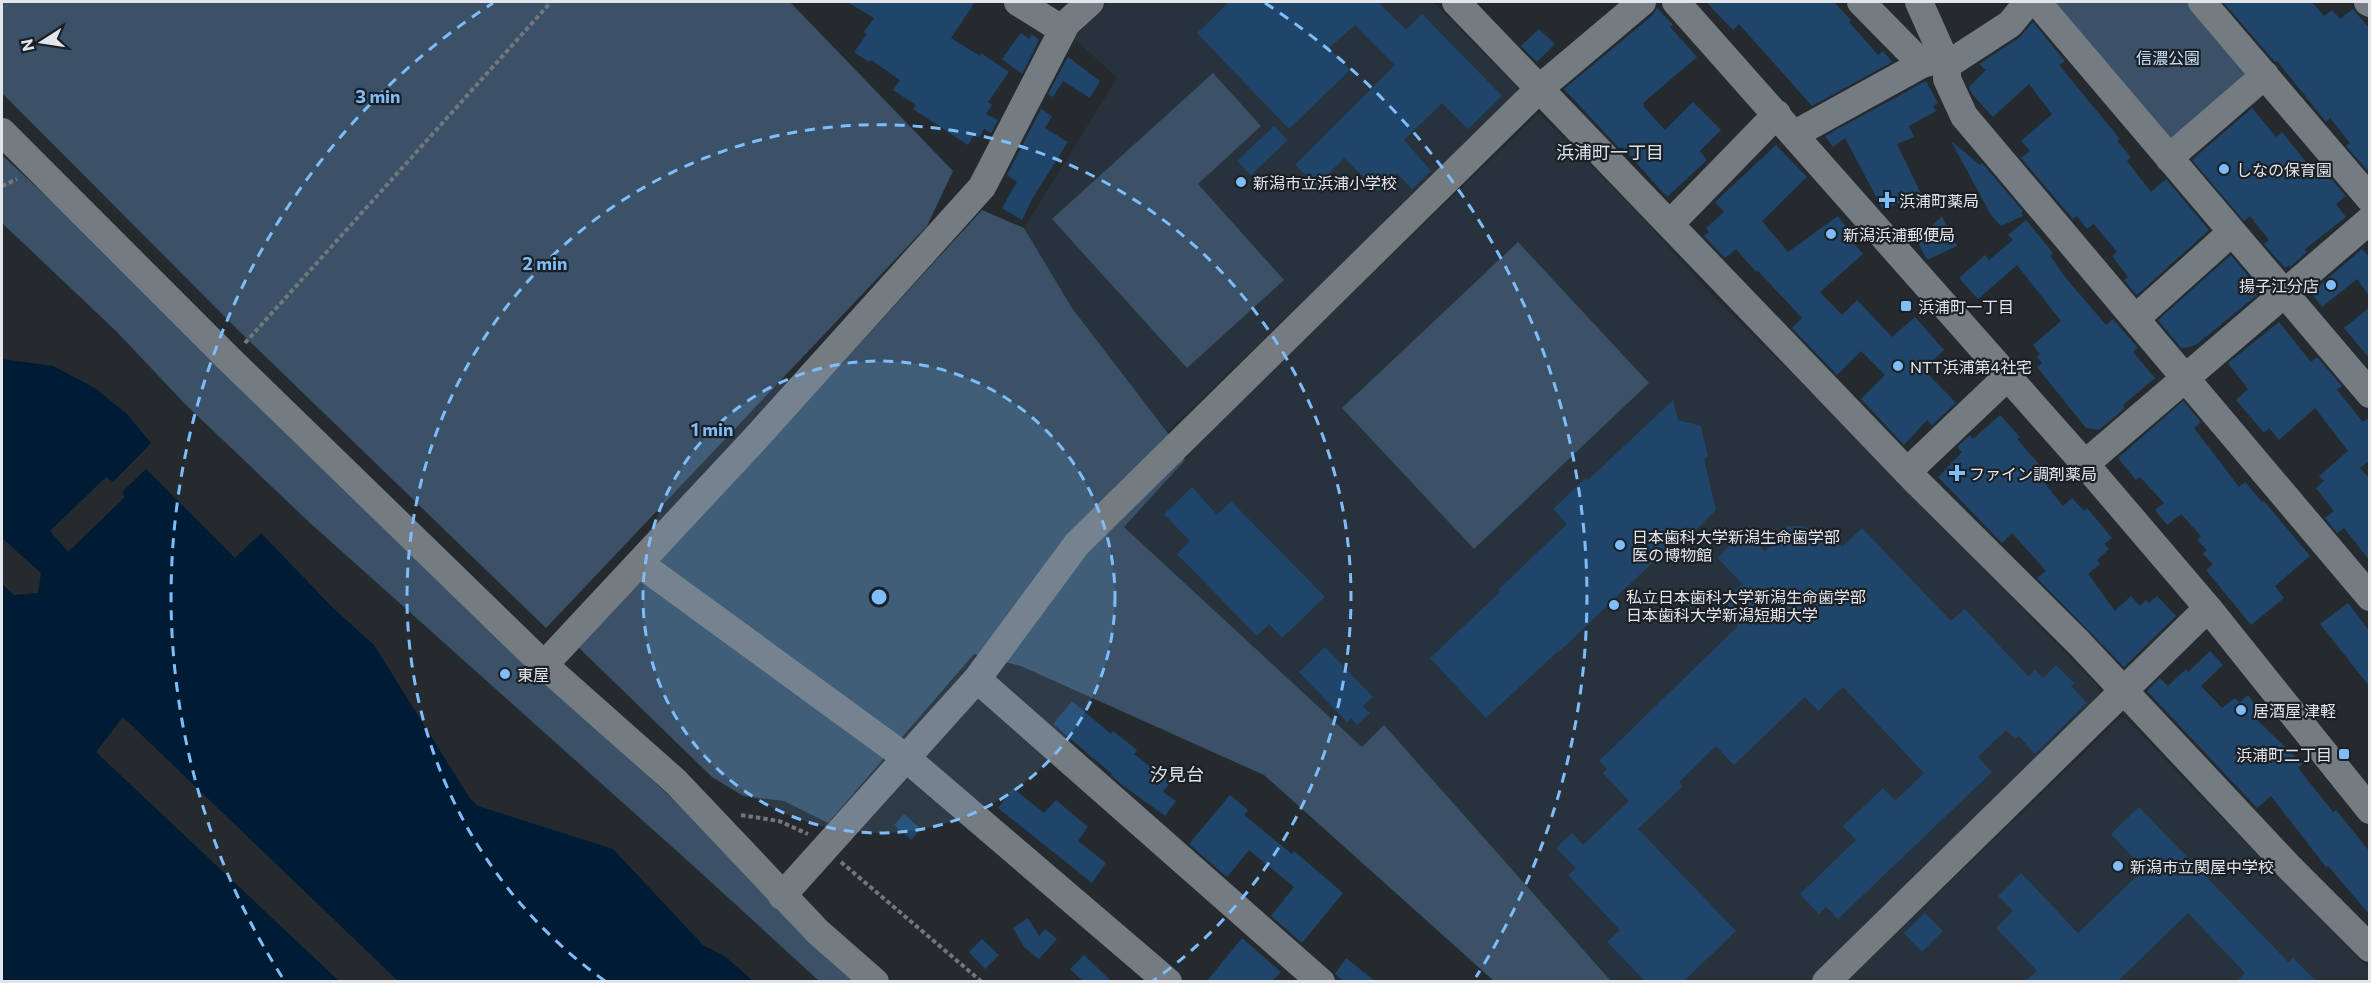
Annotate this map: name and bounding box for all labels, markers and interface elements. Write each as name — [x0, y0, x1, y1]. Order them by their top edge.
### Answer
north arrow — [12, 12, 72, 72]
text: N — [16, 37, 37, 53]
park label: 信濃公園 — [2136, 48, 2200, 67]
text: 3 min — [355, 85, 401, 107]
district label: 浜浦町一丁目 — [1556, 141, 1664, 163]
place label: しなの保育園 — [2236, 160, 2332, 179]
marker: しなの保育園 — [2217, 162, 2231, 176]
place label: 新潟市立浜浦小学校 — [1253, 173, 1397, 192]
marker: 新潟市立浜浦小学校 — [1234, 175, 1248, 189]
place label: 浜浦町薬局 — [1899, 191, 1979, 210]
marker: 浜浦町薬局 — [1880, 193, 1894, 207]
place label: 新潟浜浦郵便局 — [1843, 225, 1955, 244]
marker: 新潟浜浦郵便局 — [1824, 227, 1838, 241]
text: 2 min — [523, 252, 567, 274]
place label: 揚子江分店 — [2239, 276, 2319, 295]
marker: 揚子江分店 — [2324, 278, 2338, 292]
place label: 浜浦町一丁目 — [1918, 297, 2014, 316]
marker: 浜浦町一丁目 — [1899, 299, 1913, 313]
place label: NTT浜浦第4社宅 — [1910, 357, 2032, 376]
marker: NTT浜浦第4社宅 — [1891, 359, 1905, 373]
text: 1 min — [691, 418, 733, 440]
place label: ファイン調剤薬局 — [1969, 464, 2097, 483]
marker: ファイン調剤薬局 — [1950, 466, 1964, 480]
place label: 日本歯科大学新潟生命歯学部 医の博物館 — [1632, 527, 1840, 564]
marker: 日本歯科大学新潟生命歯学部 医の博物館 — [1613, 538, 1627, 552]
centre of rings — [869, 587, 889, 607]
place label: 私立日本歯科大学新潟生命歯学部 日本歯科大学新潟短期大学 — [1626, 587, 1866, 624]
marker: 私立日本歯科大学新潟生命歯学部 日本歯科大学新潟短期大学 — [1607, 598, 1621, 612]
place label: 東屋 — [517, 665, 549, 684]
marker: 東屋 — [498, 667, 512, 681]
place label: 居酒屋 津軽 — [2253, 701, 2336, 720]
marker: 居酒屋 津軽 — [2234, 703, 2248, 717]
place label: 浜浦町二丁目 — [2236, 745, 2332, 764]
marker: 浜浦町二丁目 — [2337, 747, 2351, 761]
district label: 汐見台 — [1150, 763, 1204, 785]
place label: 新潟市立関屋中学校 — [2130, 857, 2274, 876]
marker: 新潟市立関屋中学校 — [2111, 859, 2125, 873]

